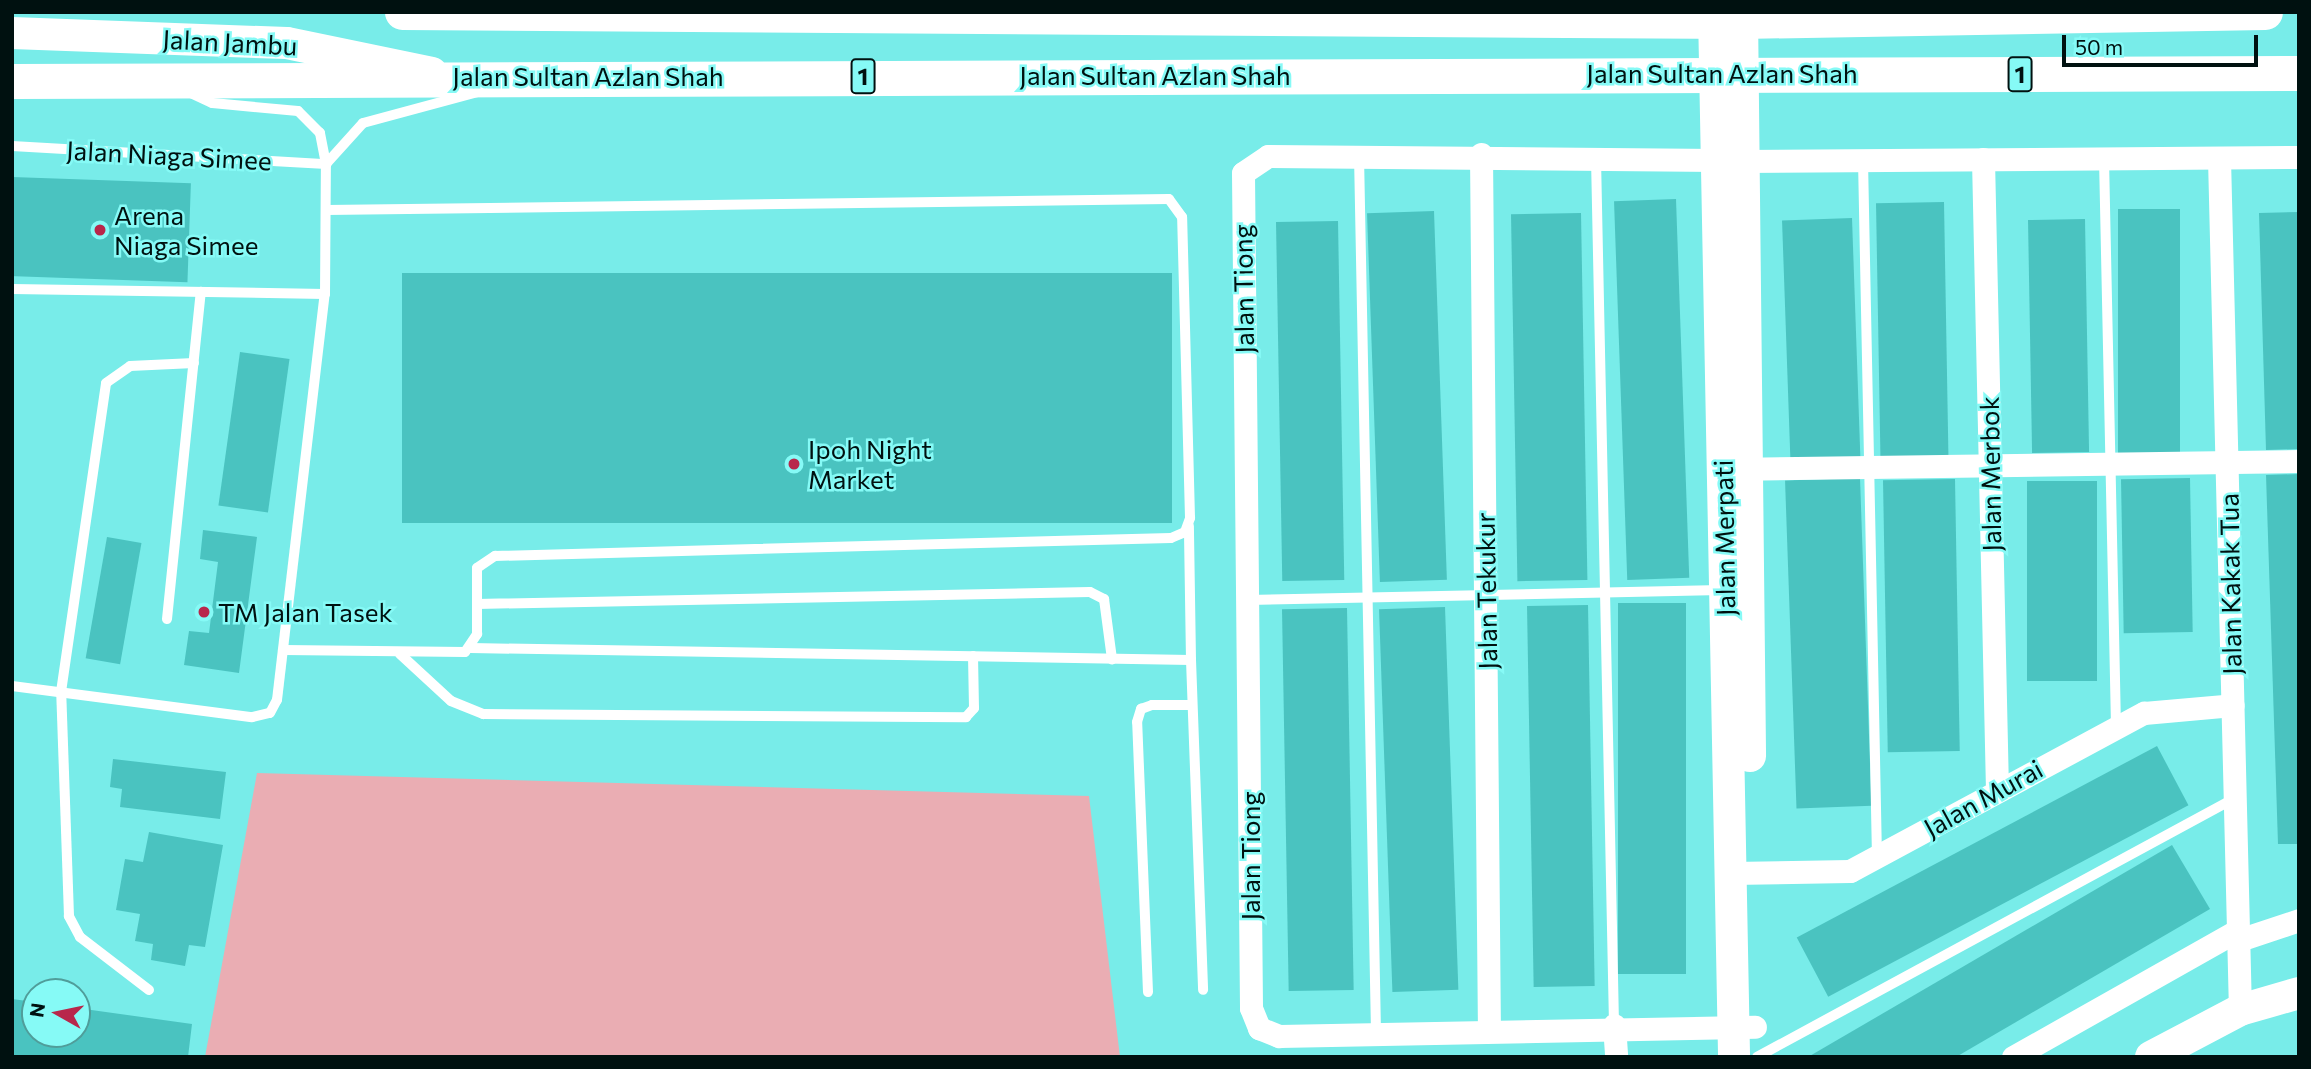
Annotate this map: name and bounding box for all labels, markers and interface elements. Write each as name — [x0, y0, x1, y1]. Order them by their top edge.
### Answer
scale bar — [2066, 21, 2262, 65]
street label: Jalan Jambu — [162, 23, 298, 61]
text: 50 m — [2075, 34, 2123, 59]
road number: 1 — [2006, 54, 2034, 94]
road number: 1 — [849, 56, 877, 96]
street label: Jalan Sultan Azlan Shah — [1586, 57, 1858, 89]
street label: Jalan Sultan Azlan Shah — [1019, 59, 1291, 91]
street label: Jalan Sultan Azlan Shah — [452, 60, 724, 92]
street label: Jalan Niaga Simee — [65, 134, 273, 176]
place label: Arena Niaga Simee — [114, 199, 258, 260]
marker: Arena Niaga Simee — [92, 222, 108, 238]
street label: Jalan Tiong — [1226, 224, 1260, 354]
street label: Jalan Merbok — [1973, 396, 2007, 552]
place label: Ipoh Night Market — [808, 433, 932, 494]
marker: Ipoh Night Market — [786, 456, 802, 472]
street label: Jalan Merpati — [1707, 459, 1741, 617]
street label: Jalan Kakak Tua — [2213, 493, 2247, 675]
street label: Jalan Tekukur — [1469, 512, 1503, 670]
place label: TM Jalan Tasek — [218, 596, 393, 628]
marker: TM Jalan Tasek — [196, 604, 212, 620]
street label: Jalan Murai — [1918, 753, 2048, 843]
street label: Jalan Tiong — [1234, 791, 1266, 921]
north arrow — [21, 978, 91, 1048]
text: N — [24, 1001, 49, 1019]

